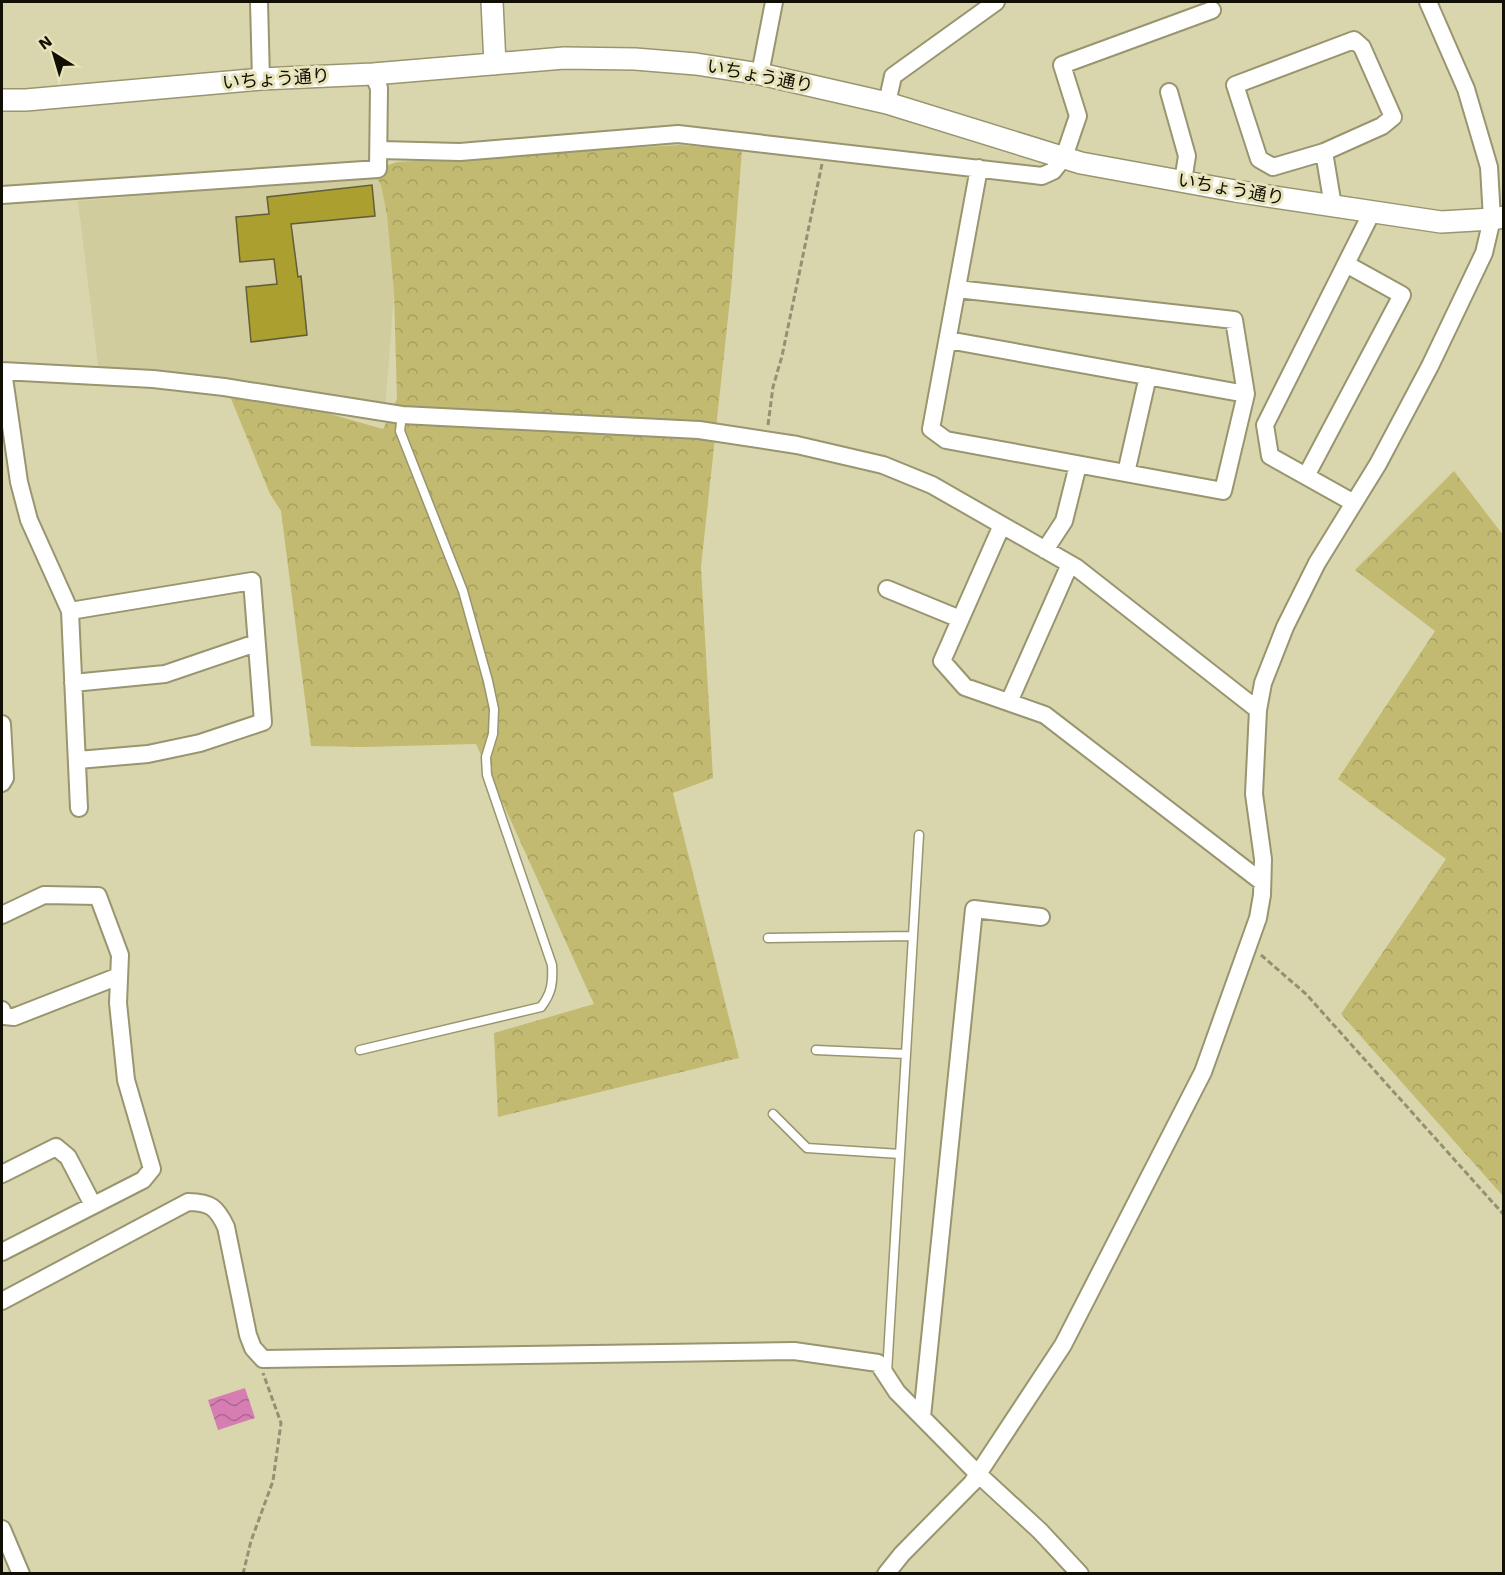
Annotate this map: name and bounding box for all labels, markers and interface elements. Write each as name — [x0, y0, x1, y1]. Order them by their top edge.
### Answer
north arrow — [24, 24, 84, 84]
text: N — [35, 31, 56, 54]
street label: いちょう通り — [705, 55, 815, 96]
street label: いちょう通り — [221, 64, 331, 93]
street label: いちょう通り — [1176, 169, 1286, 208]

